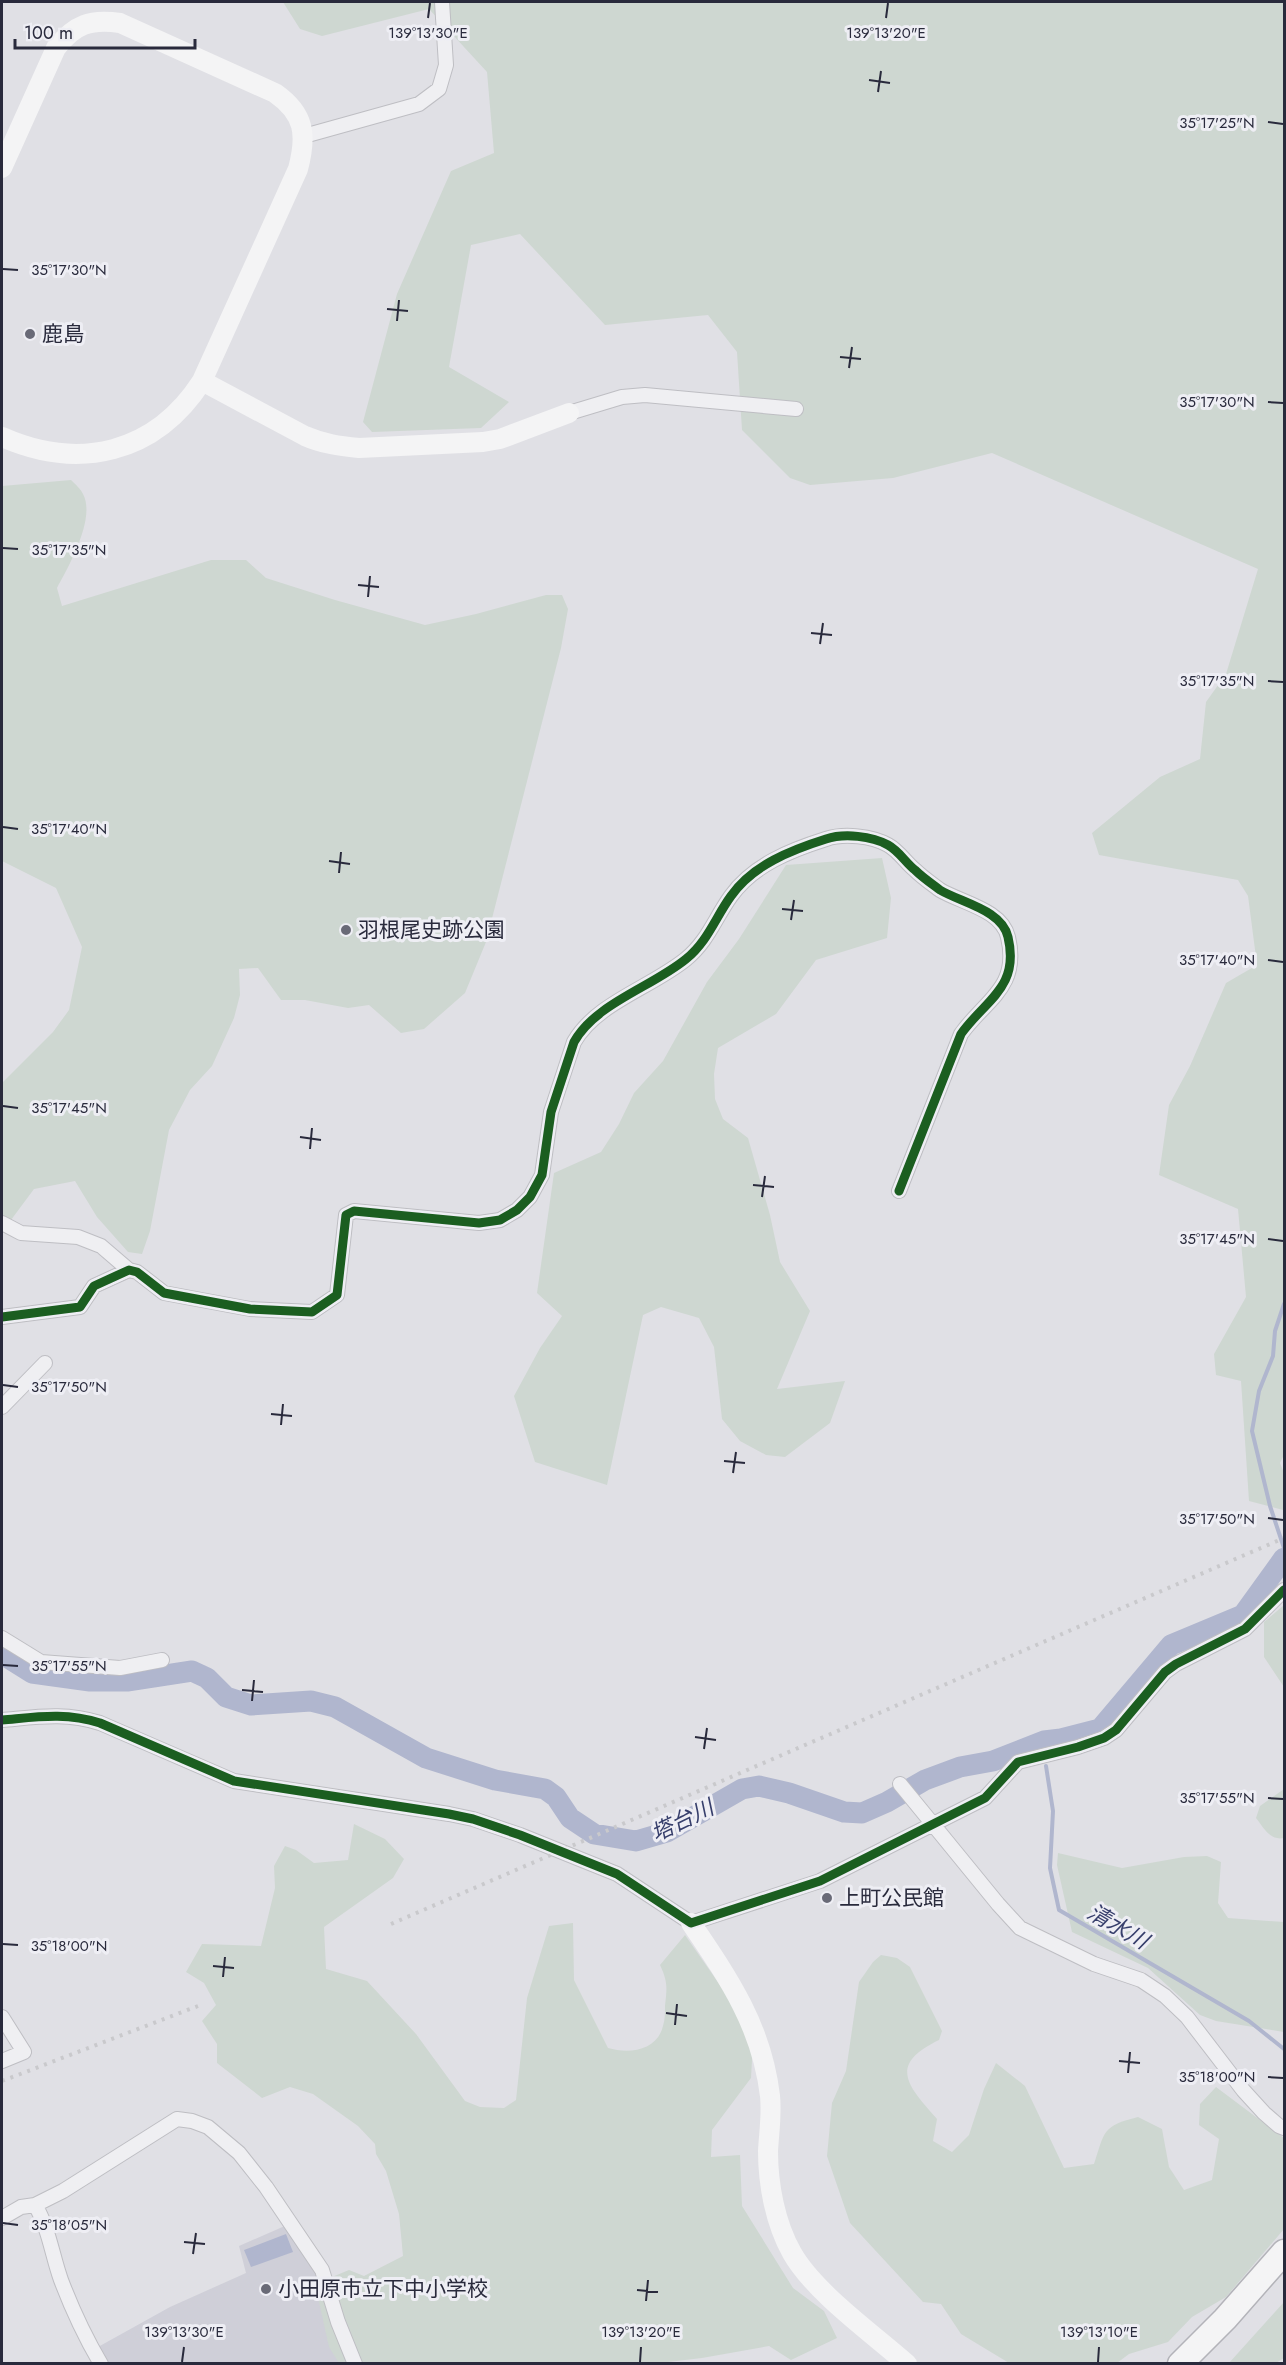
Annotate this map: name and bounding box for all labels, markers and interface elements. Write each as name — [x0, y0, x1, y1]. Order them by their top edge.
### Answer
scale bar — [15, 12, 195, 50]
text: 100 m — [24, 20, 73, 46]
text: 139°13'30"E — [388, 22, 468, 44]
text: 139°13'20"E — [846, 22, 926, 44]
text: 35°17'25"N — [1179, 112, 1255, 134]
text: 35°17'30"N — [31, 259, 107, 281]
place label: 鹿島 — [42, 319, 84, 349]
marker: 鹿島 — [23, 327, 37, 341]
text: 35°17'30"N — [1179, 391, 1255, 413]
text: 35°17'35"N — [32, 539, 106, 561]
text: 35°17'35"N — [1180, 670, 1254, 692]
text: 35°17'40"N — [31, 818, 107, 840]
place label: 羽根尾史跡公園 — [358, 915, 505, 945]
marker: 羽根尾史跡公園 — [339, 923, 353, 937]
text: 35°17'40"N — [1179, 949, 1255, 971]
text: 35°17'45"N — [31, 1097, 107, 1119]
text: 35°17'45"N — [1179, 1228, 1255, 1250]
text: 35°17'50"N — [31, 1376, 107, 1398]
text: 35°17'50"N — [1179, 1508, 1255, 1530]
text: 35°17'55"N — [31, 1655, 107, 1677]
text: 35°17'55"N — [1179, 1787, 1255, 1809]
water label: 塔台川 — [645, 1790, 720, 1849]
place label: 上町公民館 — [839, 1883, 944, 1913]
marker: 上町公民館 — [820, 1891, 834, 1905]
water label: 清水川 — [1081, 1896, 1156, 1957]
text: 35°18'00"N — [31, 1935, 107, 1957]
text: 35°18'00"N — [1179, 2066, 1255, 2088]
text: 35°18'05"N — [31, 2214, 107, 2236]
place label: 小田原市立下中小学校 — [278, 2274, 488, 2304]
marker: 小田原市立下中小学校 — [259, 2282, 273, 2296]
text: 139°13'30"E — [144, 2321, 224, 2343]
text: 139°13'20"E — [601, 2321, 681, 2343]
text: 139°13'10"E — [1060, 2321, 1138, 2343]

